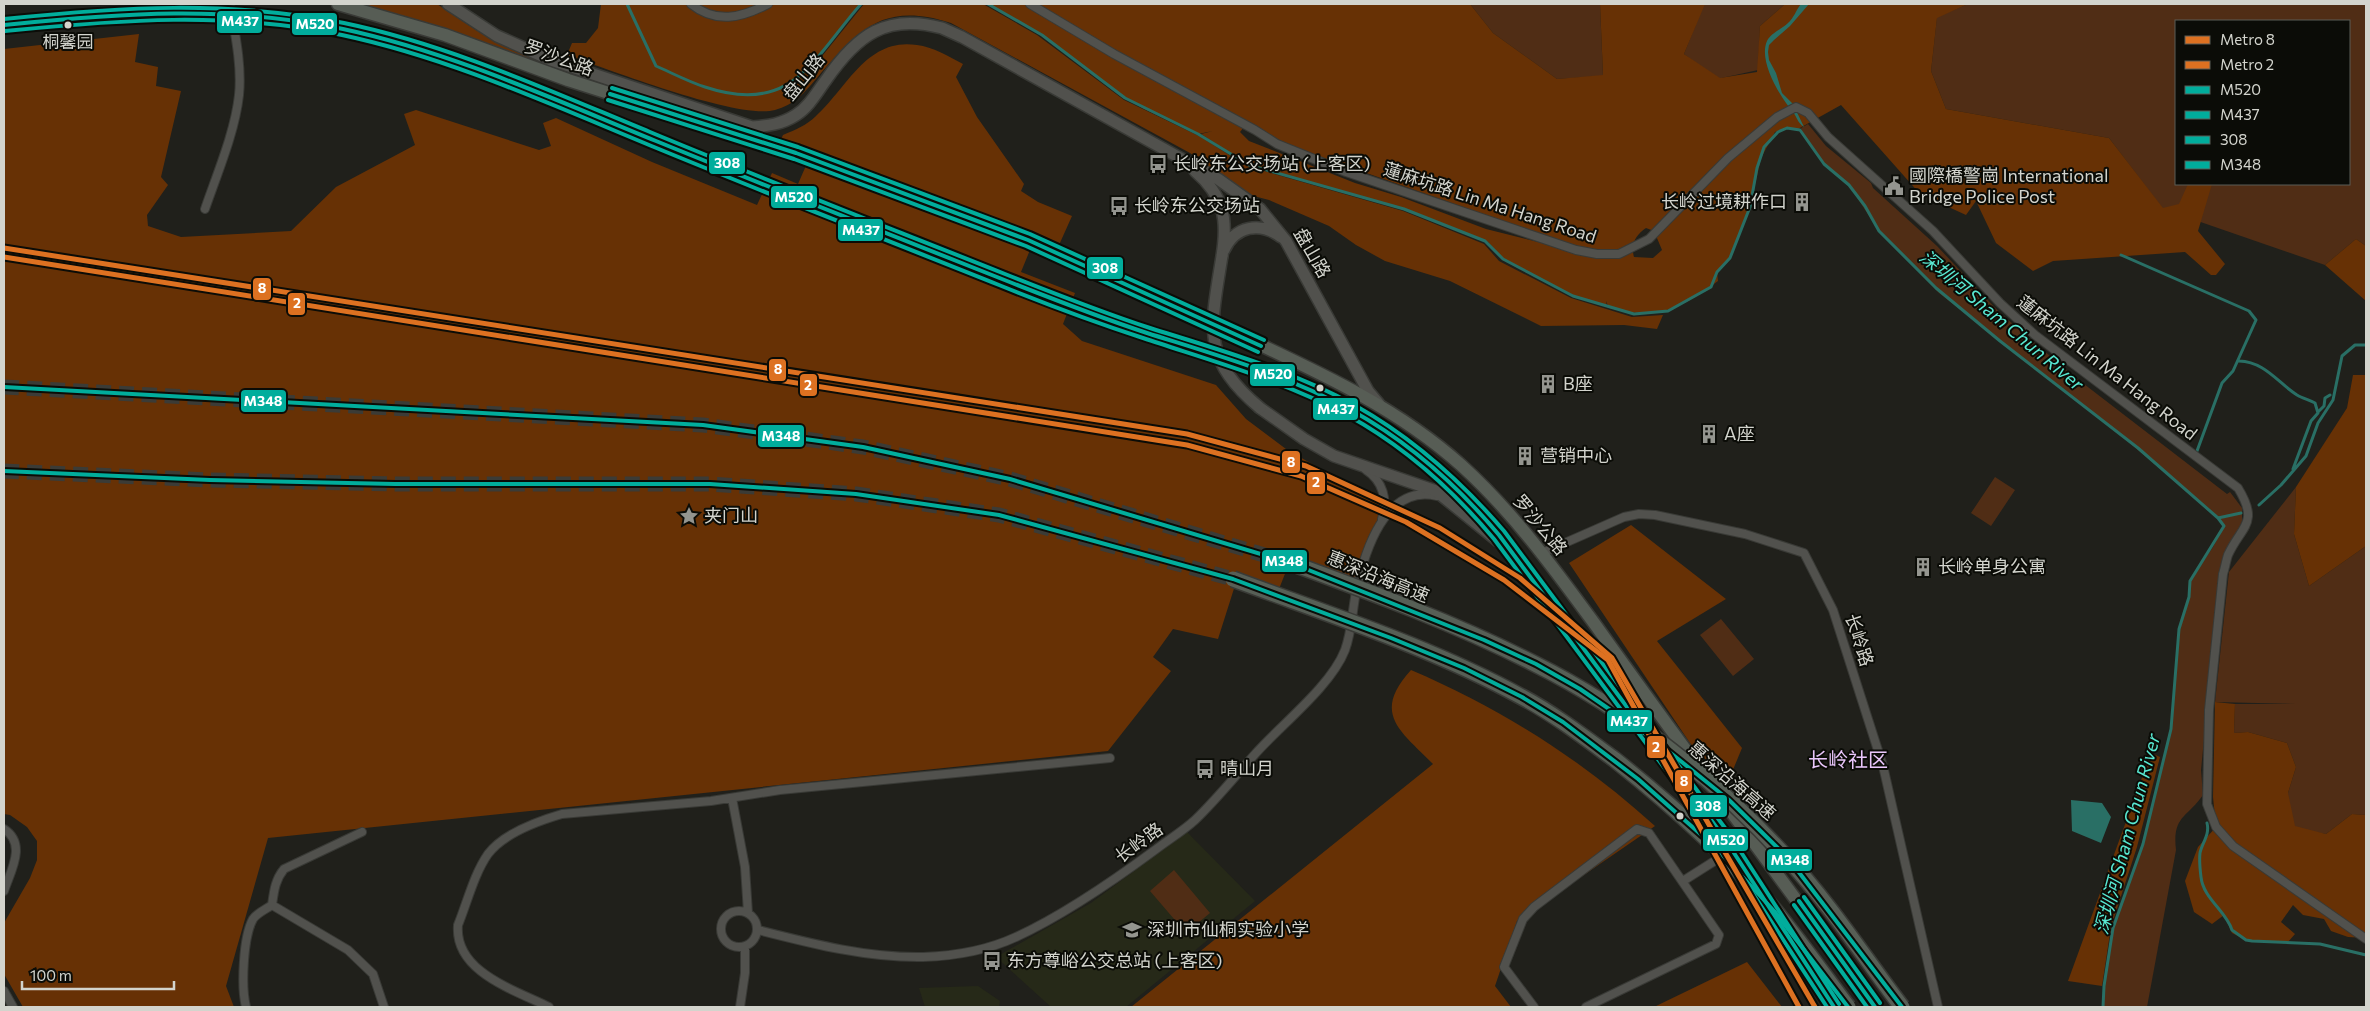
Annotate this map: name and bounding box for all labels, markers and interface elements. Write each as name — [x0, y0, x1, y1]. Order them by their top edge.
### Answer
line badge: M437 — [216, 10, 263, 34]
text: M437 — [221, 12, 259, 29]
line badge: M520 — [291, 12, 338, 36]
text: M520 — [296, 15, 334, 32]
marker: 桐馨园 — [63, 20, 73, 30]
legend — [2175, 20, 2350, 185]
text: Metro 8 — [2220, 30, 2275, 48]
place label: 桐馨园 — [43, 31, 94, 52]
street label: 罗沙公路 — [522, 34, 597, 80]
street label: 盘山路 — [778, 48, 829, 104]
text: Metro 2 — [2220, 55, 2274, 73]
text: M520 — [2220, 80, 2261, 98]
text: M437 — [2220, 105, 2260, 123]
text: 308 — [2220, 130, 2247, 148]
line badge: 308 — [708, 151, 746, 175]
place label: 长岭东公交场站 (上客区) — [1173, 152, 1370, 174]
bus stop icon: 长岭东公交场站 (上客区) — [1147, 153, 1169, 175]
text: 308 — [714, 154, 740, 171]
text: M348 — [2220, 155, 2261, 173]
street label: 蓮麻坑路 Lin Ma Hang Road — [1381, 157, 1600, 247]
place label: 國際橋警崗 International Bridge Police Post — [1909, 164, 2109, 207]
public building icon: 國際橋警崗 International Bridge Police Post — [1883, 175, 1905, 197]
line badge: M520 — [770, 185, 818, 209]
text: M520 — [775, 188, 813, 205]
place label: 长岭过境耕作口 — [1661, 190, 1787, 212]
building icon: 长岭过境耕作口 — [1791, 191, 1813, 213]
place label: 长岭东公交场站 — [1134, 194, 1260, 216]
bus stop icon: 长岭东公交场站 — [1108, 195, 1130, 217]
line badge: M437 — [837, 218, 884, 242]
text: M437 — [842, 221, 880, 238]
street label: 盘山路 — [1290, 224, 1336, 281]
water label: 深圳河 Sham Chun River — [1916, 244, 2090, 396]
line badge: 308 — [1086, 256, 1124, 280]
text: 308 — [1092, 259, 1118, 276]
line badge: 8 — [252, 277, 272, 301]
text: 8 — [258, 279, 267, 296]
street label: 蓮麻坑路 Lin Ma Hang Road — [2013, 290, 2202, 444]
line badge: 2 — [287, 292, 306, 316]
text: 2 — [293, 294, 301, 311]
line badge: 8 — [768, 358, 787, 382]
text: 8 — [774, 360, 783, 377]
line badge: M520 — [1249, 363, 1296, 387]
text: M520 — [1254, 365, 1292, 382]
place label: B座 — [1563, 372, 1593, 394]
line badge: 2 — [799, 373, 818, 397]
building icon: B座 — [1537, 373, 1559, 395]
text: 2 — [804, 376, 812, 393]
unlabelled marker — [1315, 383, 1325, 393]
line badge: M348 — [240, 389, 287, 413]
text: M348 — [244, 392, 283, 409]
line badge: M437 — [1312, 397, 1359, 421]
text: M437 — [1317, 400, 1355, 417]
place label: A座 — [1724, 422, 1754, 444]
building icon: A座 — [1698, 423, 1720, 445]
line badge: M348 — [757, 424, 805, 448]
text: M348 — [762, 427, 801, 444]
place label: 营销中心 — [1540, 444, 1612, 466]
building icon: 营销中心 — [1514, 445, 1536, 467]
line badge: 8 — [1281, 450, 1301, 474]
text: 8 — [1287, 453, 1296, 470]
line badge: 2 — [1306, 471, 1326, 495]
text: 2 — [1312, 473, 1320, 490]
street label: 罗沙公路 — [1509, 490, 1572, 559]
place label: 夹门山 — [704, 504, 758, 526]
place icon: 夹门山 — [678, 505, 700, 527]
street label: 惠深沿海高速 — [1324, 546, 1433, 607]
line badge: M348 — [1261, 549, 1308, 573]
text: M348 — [1265, 552, 1304, 569]
place label: 长岭单身公寓 — [1938, 555, 2046, 577]
building icon: 长岭单身公寓 — [1912, 556, 1934, 578]
street label: 长岭路 — [1841, 611, 1879, 669]
line badge: M437 — [1606, 709, 1653, 733]
text: M437 — [1610, 712, 1648, 729]
water label: 深圳河 Sham Chun River — [2089, 730, 2165, 937]
line badge: 2 — [1646, 735, 1666, 759]
street label: 惠深沿海高速 — [1685, 737, 1781, 824]
text: 2 — [1652, 738, 1660, 755]
district label: 长岭社区 — [1808, 747, 1888, 771]
place label: 晴山月 — [1220, 757, 1274, 779]
bus stop icon: 晴山月 — [1194, 758, 1216, 780]
line badge: 8 — [1674, 769, 1693, 793]
text: 8 — [1680, 772, 1689, 789]
line badge: 308 — [1689, 794, 1728, 818]
text: 308 — [1695, 797, 1721, 814]
unlabelled marker — [1675, 811, 1685, 821]
street label: 长岭路 — [1110, 817, 1167, 867]
line badge: M520 — [1702, 828, 1749, 852]
text: M520 — [1707, 831, 1745, 848]
line badge: M348 — [1766, 848, 1813, 872]
text: M348 — [1771, 851, 1810, 868]
place label: 深圳市仙桐实验小学 — [1147, 918, 1309, 940]
school or university icon: 深圳市仙桐实验小学 — [1121, 919, 1143, 941]
place label: 东方尊峪公交总站 (上客区) — [1007, 949, 1222, 971]
bus stop icon: 东方尊峪公交总站 (上客区) — [981, 950, 1003, 972]
scale bar — [22, 958, 175, 990]
text: 100 m — [30, 966, 72, 984]

